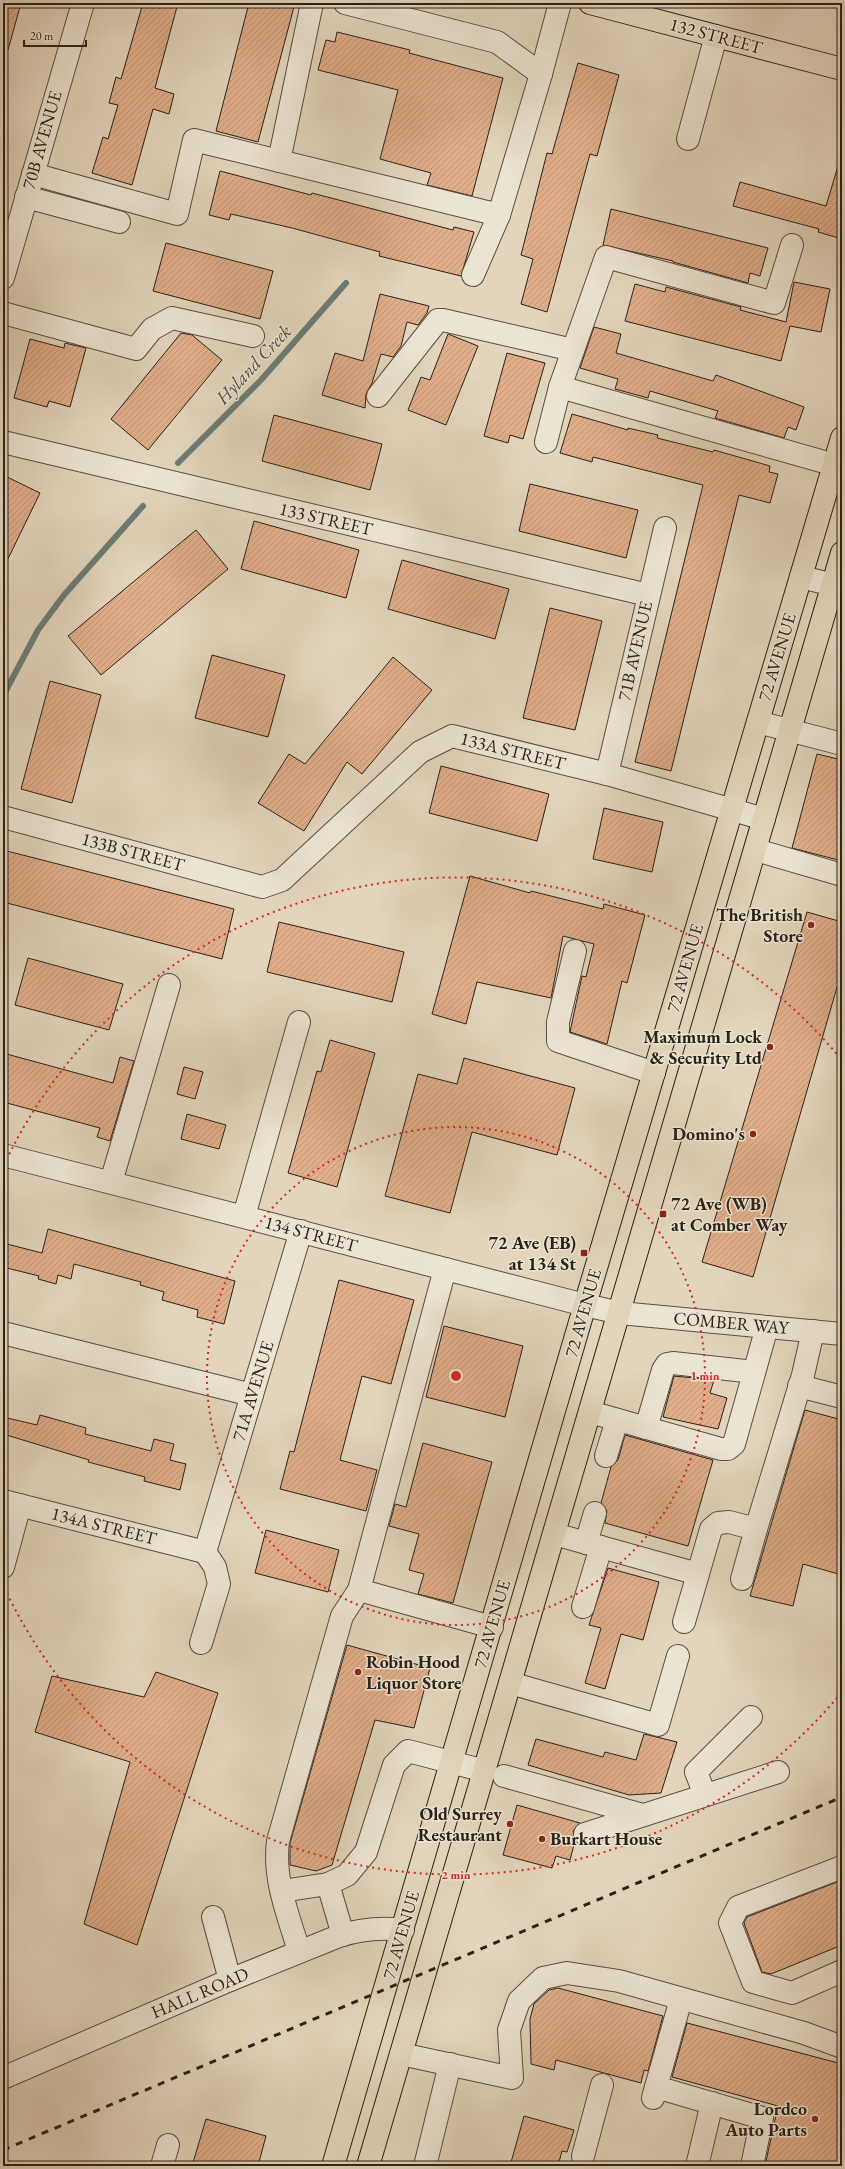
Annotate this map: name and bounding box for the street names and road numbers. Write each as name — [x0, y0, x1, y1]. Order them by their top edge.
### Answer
street label: 132 STREET — [667, 12, 766, 59]
street label: 70B AVENUE — [16, 88, 67, 192]
street label: 133 STREET — [277, 497, 376, 541]
street label: 71B AVENUE — [612, 599, 657, 703]
street label: 72 AVENUE — [752, 610, 801, 704]
street label: 133A STREET — [458, 726, 569, 775]
street label: 133B STREET — [79, 827, 188, 877]
street label: 72 AVENUE — [661, 921, 708, 1015]
street label: 134 STREET — [262, 1210, 361, 1257]
street label: 72 AVENUE — [559, 1266, 606, 1360]
street label: COMBER WAY — [672, 1306, 791, 1339]
street label: 71A AVENUE — [226, 1338, 279, 1444]
street label: 134A STREET — [49, 1501, 160, 1550]
street label: 72 AVENUE — [468, 1577, 515, 1671]
street label: 72 AVENUE — [377, 1888, 424, 1982]
street label: HALL ROAD — [148, 1962, 252, 2023]

